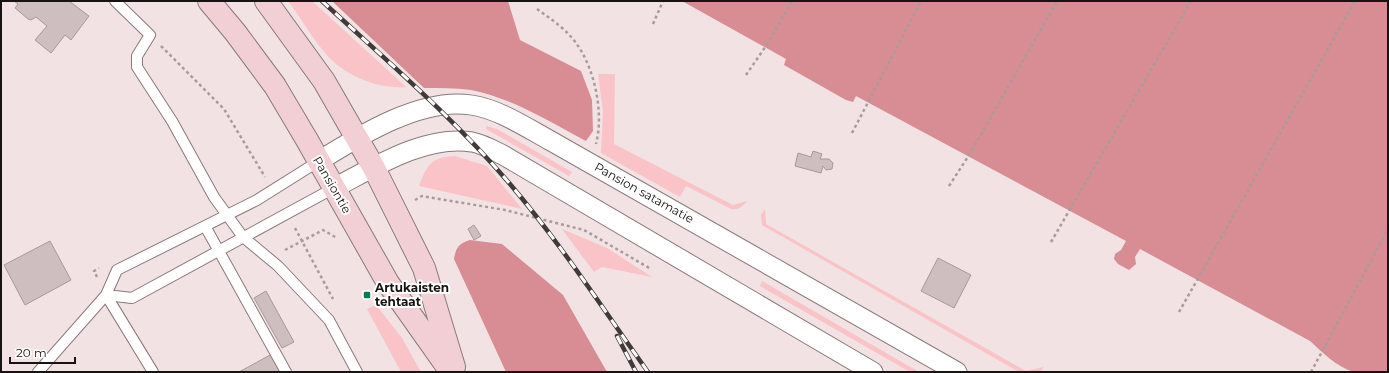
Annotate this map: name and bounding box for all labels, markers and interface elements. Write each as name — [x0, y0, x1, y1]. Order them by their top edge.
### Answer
street label: Pansiontie — [310, 153, 355, 216]
street label: Pansion satamatie — [592, 159, 697, 226]
place label: Artukaisten tehtaat — [374, 280, 449, 309]
marker: Artukaisten tehtaat — [362, 290, 372, 300]
scale bar — [10, 339, 75, 365]
text: 20 m — [16, 345, 47, 360]

